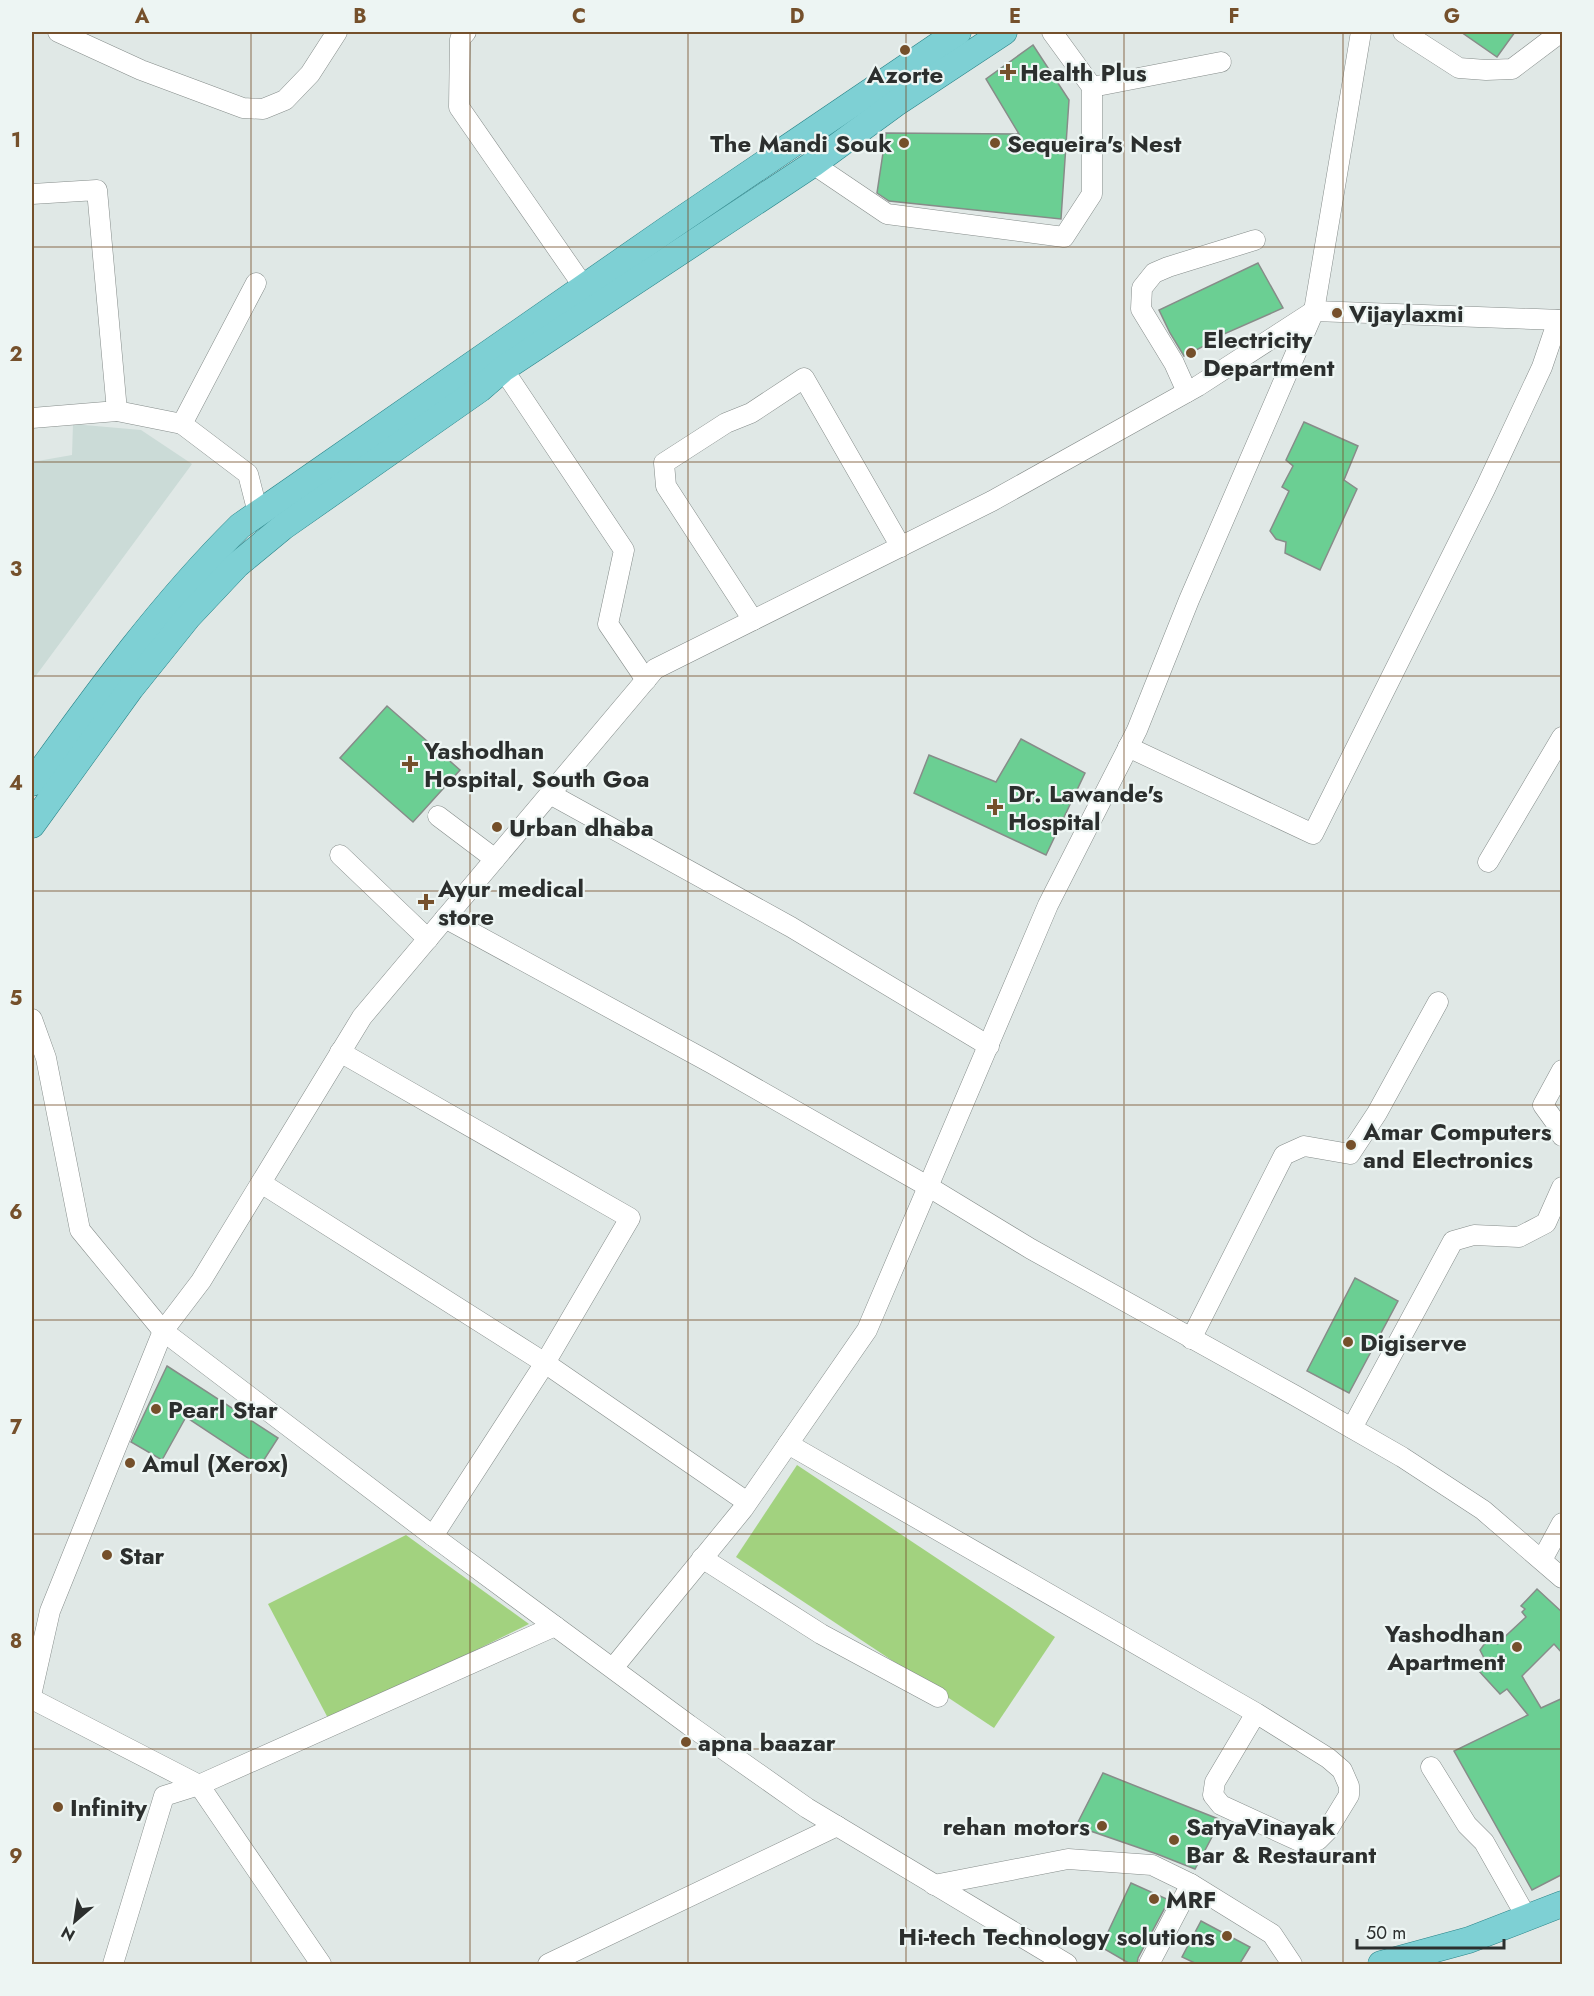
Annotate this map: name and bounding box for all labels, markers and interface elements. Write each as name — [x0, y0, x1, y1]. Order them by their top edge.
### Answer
text: A — [134, 2, 150, 31]
text: B — [353, 2, 367, 31]
text: C — [572, 2, 586, 31]
text: D — [790, 2, 804, 31]
text: E — [1009, 2, 1021, 31]
text: F — [1228, 2, 1240, 31]
text: G — [1444, 2, 1460, 31]
marker: Azorte — [898, 43, 912, 57]
place label: Health Plus — [1020, 55, 1147, 90]
place label: Azorte — [866, 57, 943, 92]
marker: Health Plus — [1001, 65, 1015, 79]
text: 1 — [11, 126, 21, 155]
place label: The Mandi Souk — [710, 126, 892, 161]
place label: Sequeira's Nest — [1007, 126, 1182, 161]
marker: The Mandi Souk — [897, 136, 911, 150]
marker: Sequeira's Nest — [988, 136, 1002, 150]
place label: Vijaylaxmi — [1348, 296, 1464, 331]
marker: Vijaylaxmi — [1330, 306, 1344, 320]
place label: Electricity Department — [1203, 322, 1335, 385]
text: 2 — [9, 340, 23, 369]
marker: Electricity Department — [1184, 346, 1198, 360]
text: 3 — [10, 555, 22, 584]
place label: Yashodhan Hospital, South Goa — [423, 733, 650, 796]
marker: Yashodhan Hospital, South Goa — [401, 755, 419, 773]
text: 4 — [9, 769, 23, 798]
place label: Dr. Lawande's Hospital — [1008, 776, 1163, 839]
marker: Dr. Lawande's Hospital — [986, 798, 1004, 816]
place label: Urban dhaba — [509, 810, 654, 845]
marker: Urban dhaba — [490, 820, 504, 834]
place label: Ayur medical store — [437, 871, 584, 934]
marker: Ayur medical store — [419, 895, 433, 909]
text: 5 — [10, 984, 23, 1013]
place label: Amar Computers and Electronics — [1362, 1114, 1552, 1177]
marker: Amar Computers and Electronics — [1344, 1138, 1358, 1152]
text: 6 — [9, 1198, 23, 1227]
place label: Digiserve — [1360, 1325, 1467, 1360]
marker: Digiserve — [1341, 1335, 1355, 1349]
place label: Pearl Star — [168, 1392, 278, 1427]
marker: Pearl Star — [149, 1402, 163, 1416]
text: 7 — [10, 1413, 23, 1442]
place label: Amul (Xerox) — [141, 1446, 289, 1481]
marker: Amul (Xerox) — [123, 1456, 137, 1470]
place label: Star — [119, 1538, 165, 1573]
marker: Star — [100, 1548, 114, 1562]
place label: Yashodhan Apartment — [1384, 1616, 1505, 1679]
text: 8 — [10, 1627, 22, 1656]
marker: Yashodhan Apartment — [1510, 1640, 1524, 1654]
place label: apna baazar — [698, 1725, 836, 1760]
marker: apna baazar — [679, 1735, 693, 1749]
place label: Infinity — [70, 1790, 147, 1825]
marker: Infinity — [51, 1800, 65, 1814]
place label: rehan motors — [943, 1809, 1090, 1844]
place label: SatyaVinayak Bar & Restaurant — [1186, 1809, 1376, 1872]
marker: rehan motors — [1095, 1819, 1109, 1833]
marker: SatyaVinayak Bar & Restaurant — [1167, 1833, 1181, 1847]
text: 9 — [9, 1842, 23, 1871]
place label: MRF — [1166, 1882, 1216, 1917]
north arrow — [45, 1891, 105, 1951]
marker: MRF — [1147, 1892, 1161, 1906]
scale bar — [1357, 1912, 1504, 1950]
place label: Hi-tech Technology solutions — [898, 1919, 1215, 1954]
text: 50 m — [1366, 1920, 1406, 1946]
text: N — [57, 1921, 79, 1947]
marker: Hi-tech Technology solutions — [1220, 1929, 1234, 1943]

